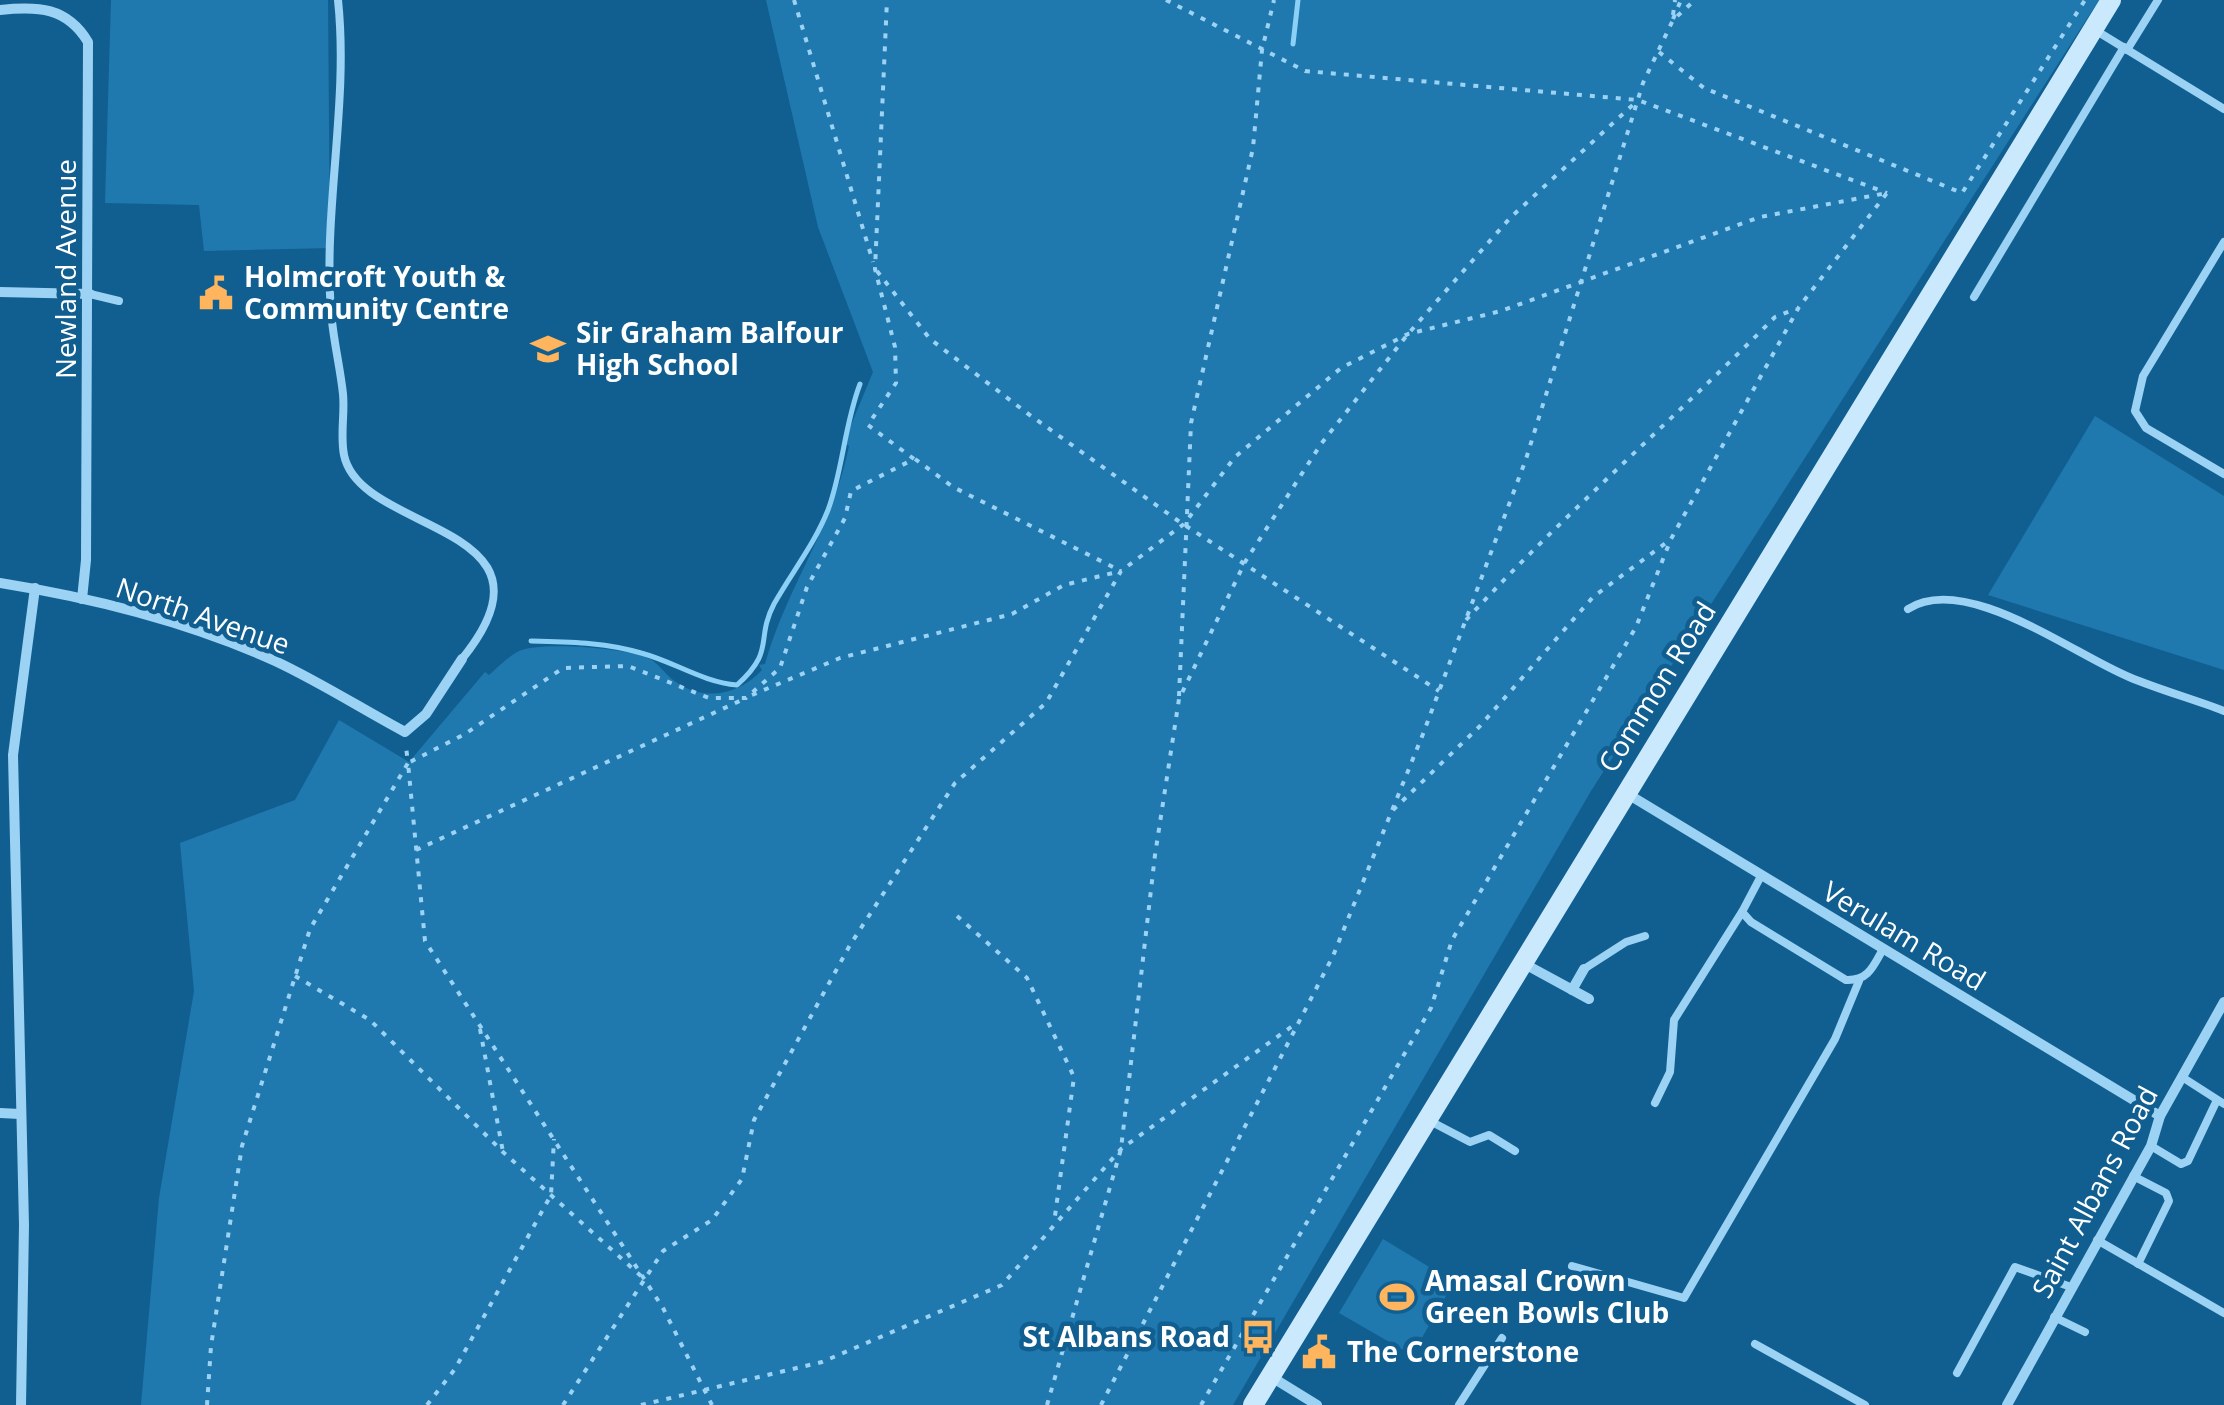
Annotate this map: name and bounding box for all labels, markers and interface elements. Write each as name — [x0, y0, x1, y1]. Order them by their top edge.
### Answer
street label: Newland Avenue — [46, 159, 84, 379]
place label: Holmcroft Youth & Community Centre — [244, 257, 509, 327]
public building icon: Holmcroft Youth & Community Centre — [197, 274, 235, 312]
place label: Sir Graham Balfour High School — [576, 313, 844, 383]
school or university icon: Sir Graham Balfour High School — [529, 330, 567, 368]
street label: North Avenue — [111, 568, 295, 663]
street label: Common Road — [1589, 594, 1724, 779]
street label: Verulam Road — [1816, 872, 1993, 999]
street label: Saint Albans Road — [2022, 1079, 2166, 1304]
place label: Amasal Crown Green Bowls Club — [1425, 1261, 1669, 1331]
sports icon: Amasal Crown Green Bowls Club — [1378, 1278, 1416, 1316]
place label: St Albans Road — [1023, 1317, 1230, 1355]
bus stop icon: St Albans Road — [1239, 1318, 1277, 1356]
place label: The Cornerstone — [1347, 1332, 1579, 1370]
public building icon: The Cornerstone — [1300, 1333, 1338, 1371]

